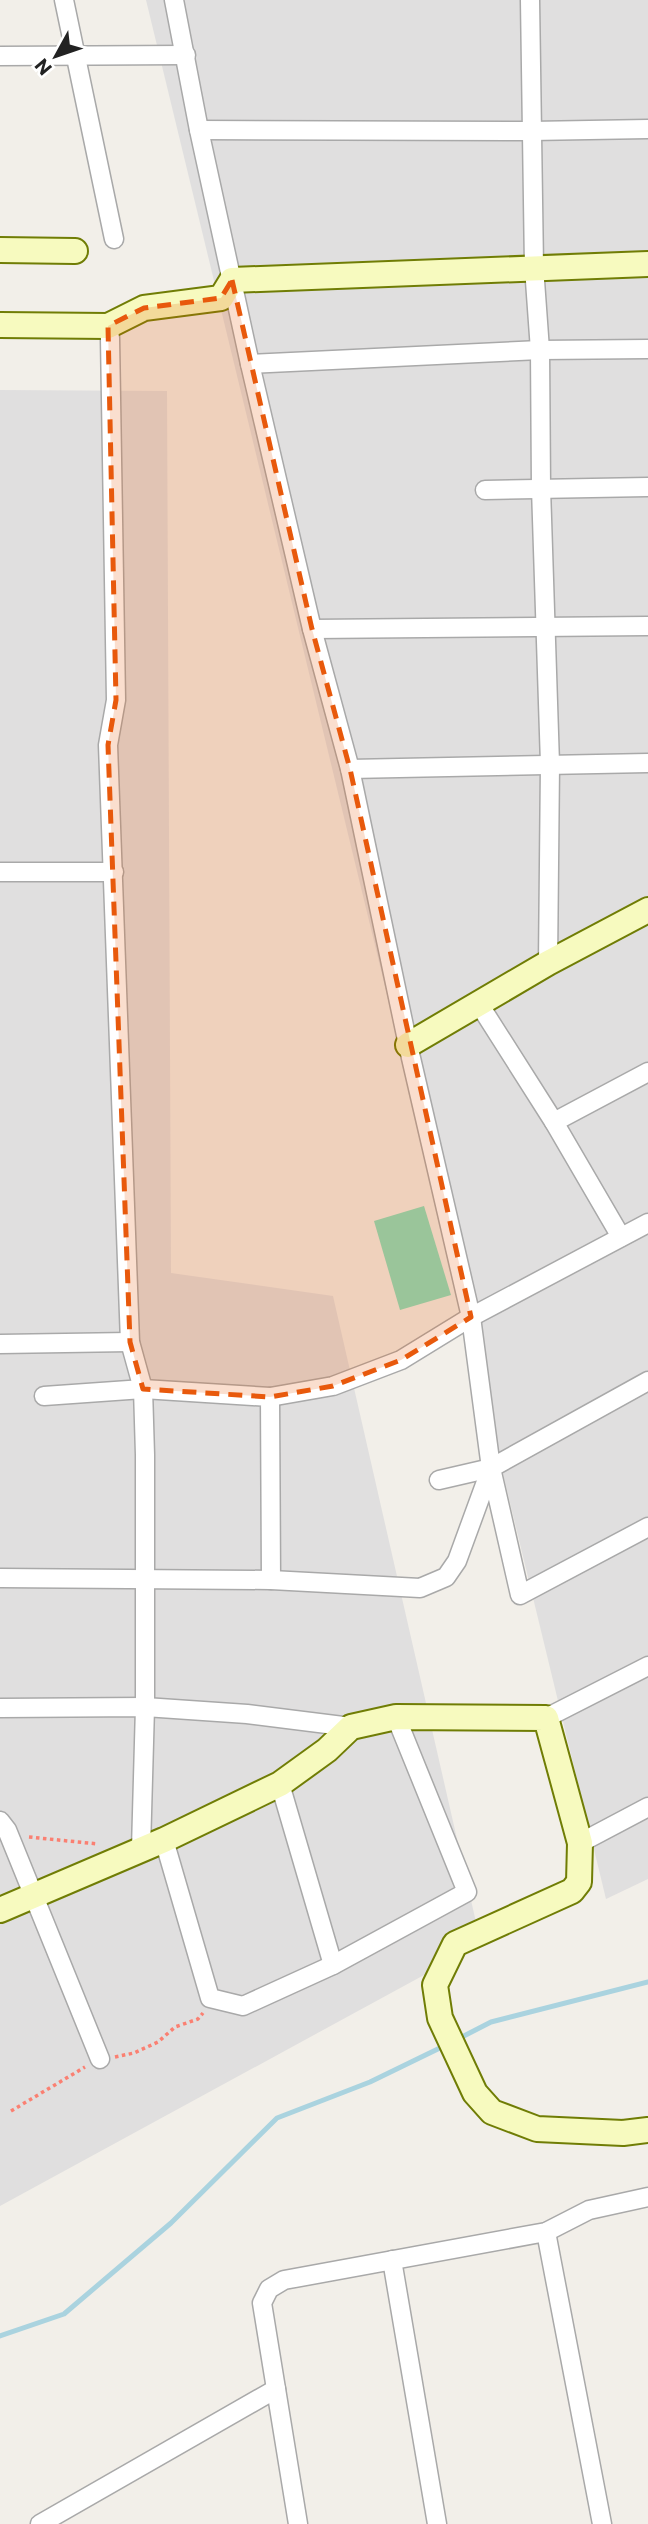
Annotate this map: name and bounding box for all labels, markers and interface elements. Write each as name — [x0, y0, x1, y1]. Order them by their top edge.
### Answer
north arrow — [21, 21, 91, 91]
text: N — [29, 54, 56, 80]

